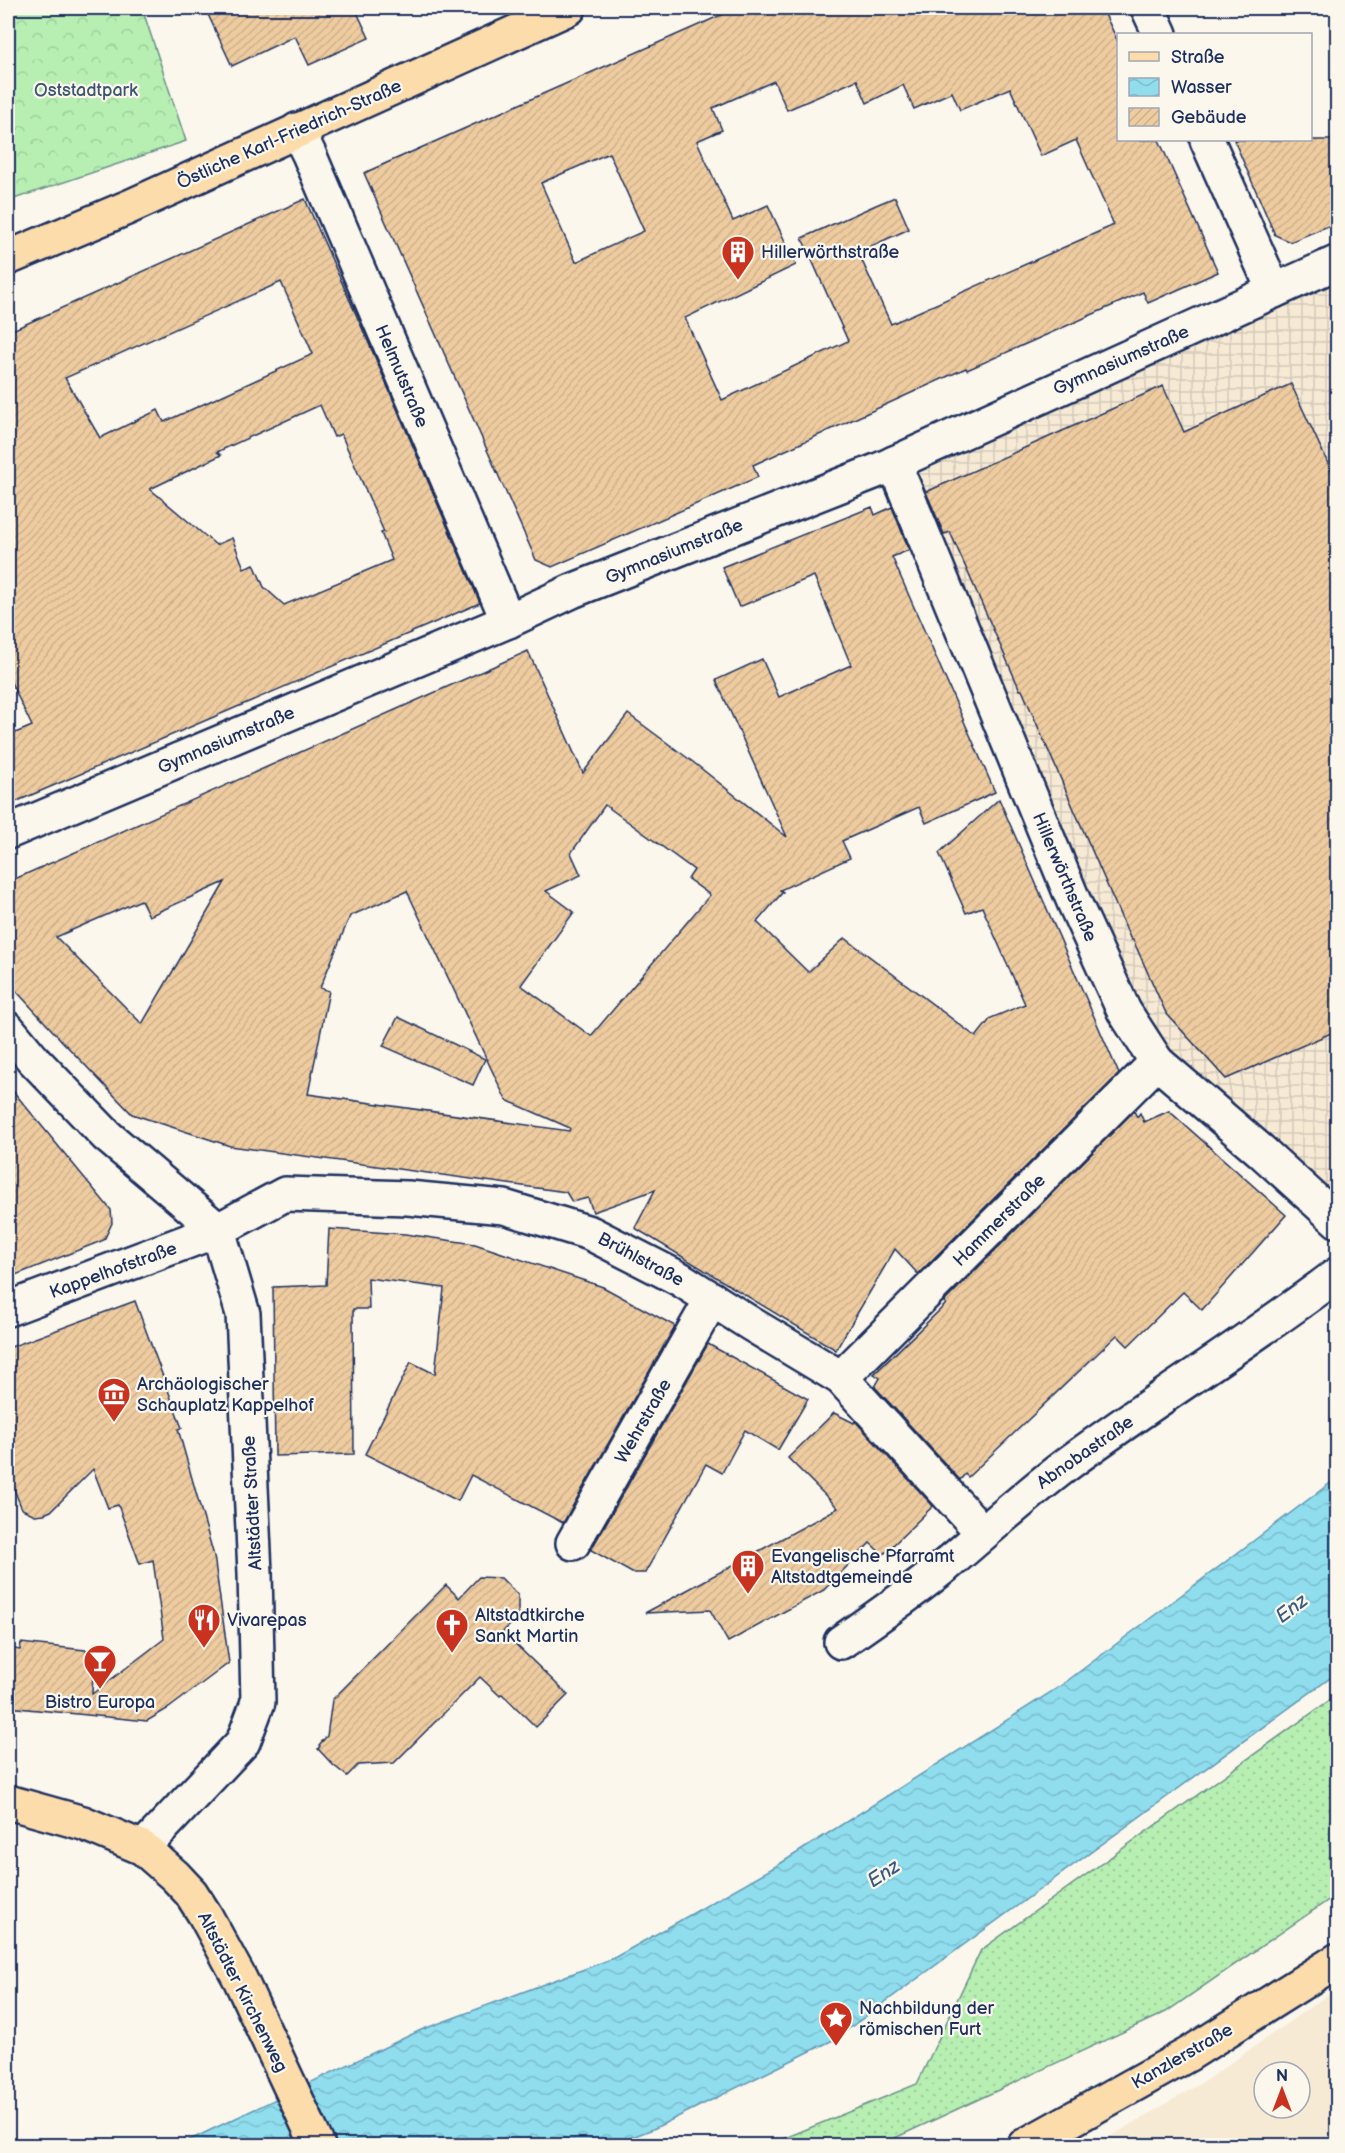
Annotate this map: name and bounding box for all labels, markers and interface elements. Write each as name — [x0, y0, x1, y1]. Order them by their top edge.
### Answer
legend — [1117, 33, 1312, 141]
text: Straße — [1171, 47, 1225, 68]
street label: Östliche Karl-Friedrich-Straße — [173, 74, 405, 194]
text: Wasser — [1171, 77, 1232, 98]
park label: Oststadtpark — [34, 80, 138, 101]
text: Gebäude — [1171, 107, 1247, 128]
building icon: Hillerwörthstraße — [720, 234, 756, 281]
place label: Hillerwörthstraße — [761, 242, 900, 263]
street label: Gymnasiumstraße — [1050, 321, 1193, 400]
street label: Helmutstraße — [370, 322, 433, 431]
street label: Gymnasiumstraße — [602, 514, 746, 589]
street label: Gymnasiumstraße — [155, 702, 298, 779]
street label: Hillerwörthstraße — [1028, 809, 1101, 945]
street label: Hammerstraße — [949, 1170, 1050, 1271]
street label: Brühlstraße — [594, 1228, 688, 1291]
street label: Kappelhofstraße — [47, 1238, 180, 1303]
place label: Archäologischer Schauplatz Kappelhof — [137, 1374, 314, 1416]
street label: Wehrstraße — [611, 1375, 676, 1467]
museum icon: Archäologischer Schauplatz Kappelhof — [96, 1376, 132, 1423]
street label: Abnobastraße — [1033, 1411, 1138, 1494]
street label: Altstädter Straße — [238, 1435, 267, 1571]
place label: Evangelische Pfarramt Altstadtgemeinde — [771, 1546, 955, 1588]
building icon: Evangelische Pfarramt Altstadtgemeinde — [730, 1548, 766, 1595]
water label: Enz — [1271, 1589, 1313, 1629]
restaurant icon: Vivarepas — [186, 1602, 222, 1649]
place label: Altstadtkirche Sankt Martin — [475, 1605, 585, 1647]
church icon: Altstadtkirche Sankt Martin — [434, 1607, 470, 1654]
place label: Vivarepas — [227, 1610, 307, 1631]
bar icon: Bistro Europa — [82, 1643, 118, 1690]
place label: Bistro Europa — [45, 1692, 155, 1713]
water label: Enz — [863, 1854, 905, 1893]
street label: Altstädter Kirchenweg — [193, 1909, 292, 2076]
place label: Nachbildung der römischen Furt — [859, 1998, 994, 2040]
place icon: Nachbildung der römischen Furt — [818, 2000, 854, 2047]
street label: Kanzlerstraße — [1128, 2019, 1237, 2094]
north arrow — [1252, 2060, 1312, 2120]
text: N — [1276, 2067, 1288, 2086]

